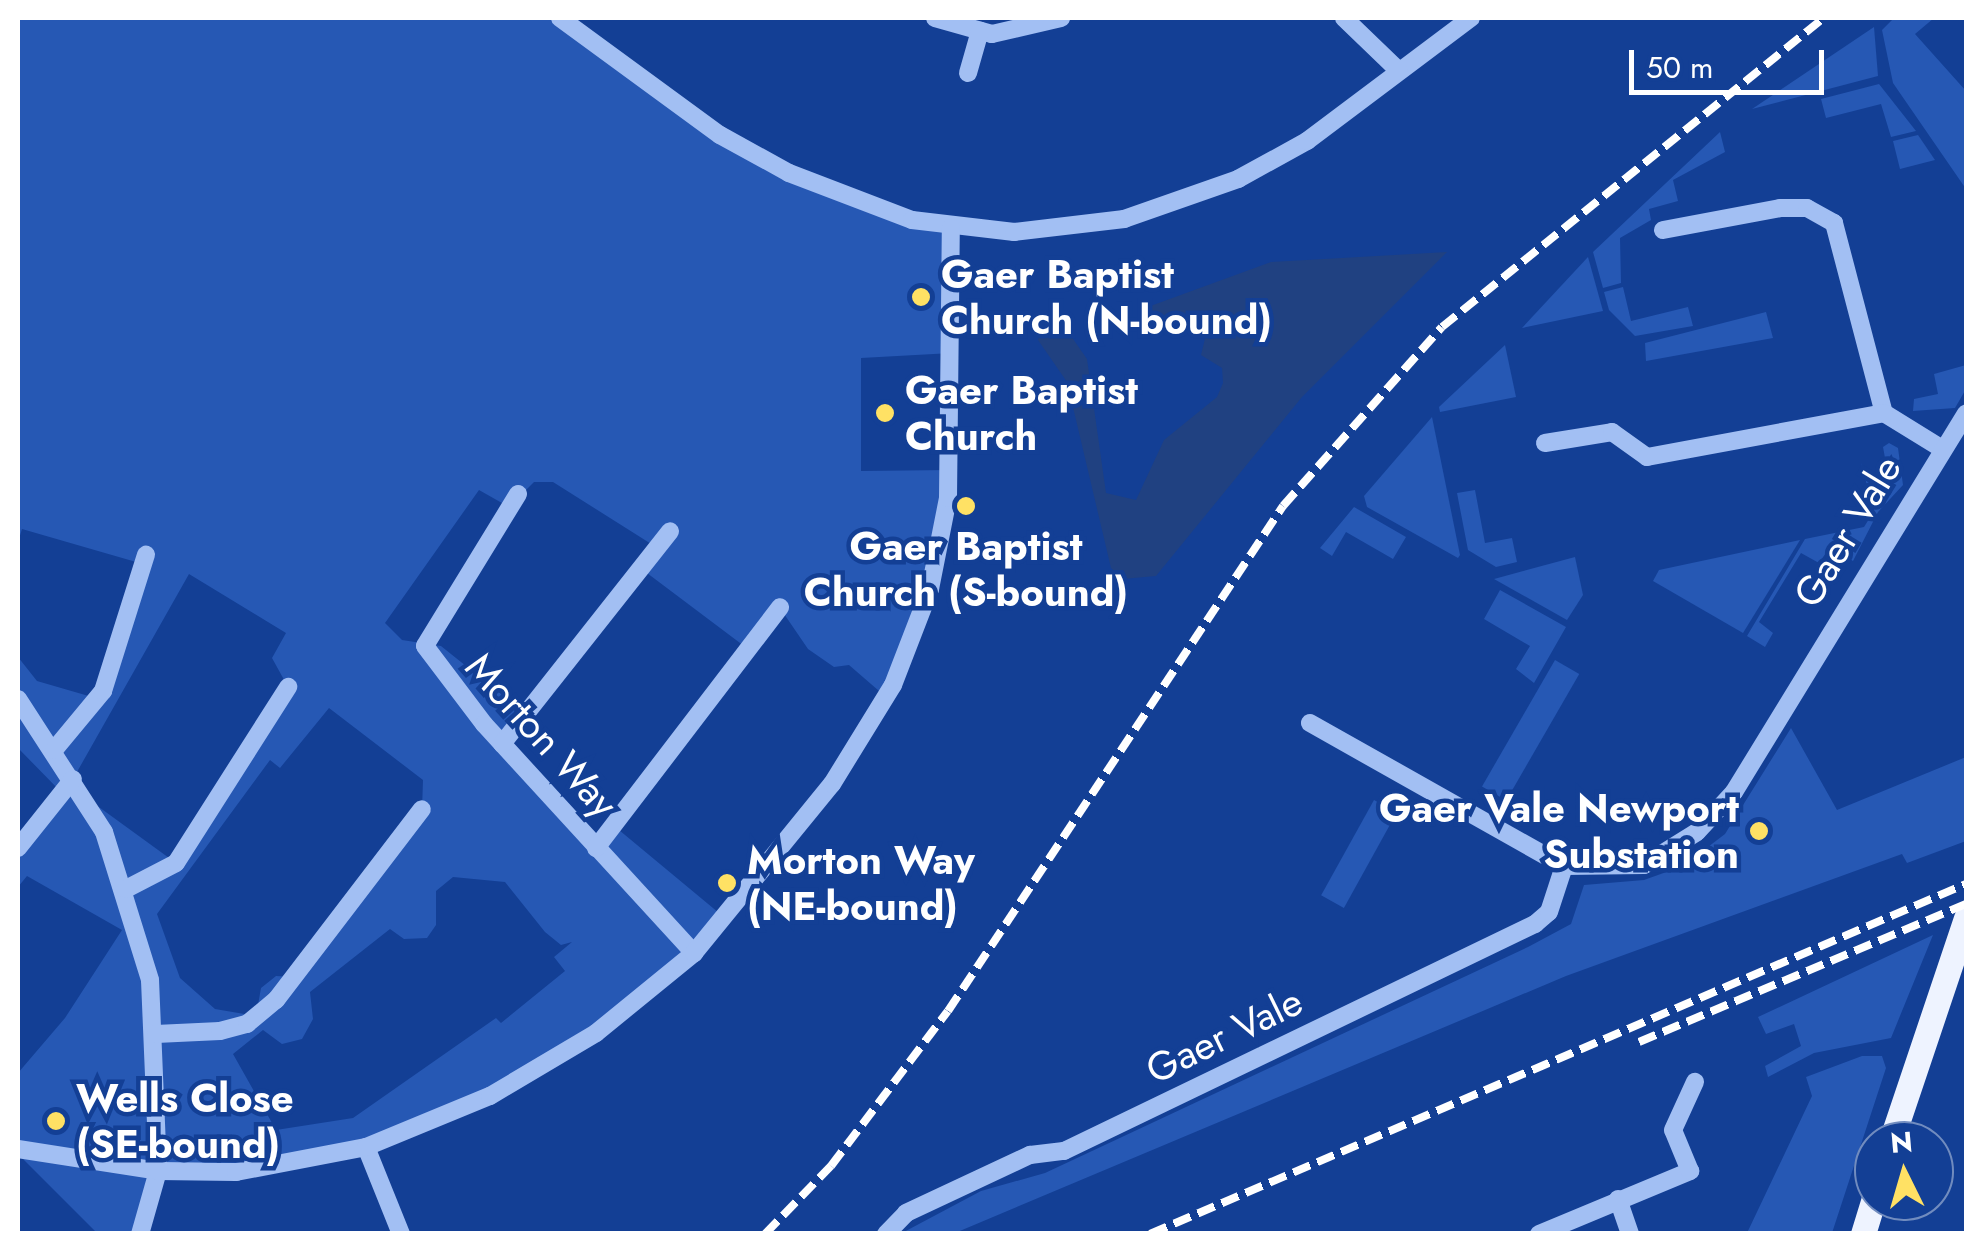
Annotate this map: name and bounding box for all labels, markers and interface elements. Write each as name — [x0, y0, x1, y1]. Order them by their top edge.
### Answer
scale bar — [1634, 30, 1829, 92]
text: 50 m — [1646, 46, 1713, 89]
place label: Gaer Baptist Church (N-bound) — [941, 250, 1272, 344]
marker: Gaer Baptist Church (N-bound) — [910, 286, 932, 308]
place label: Gaer Baptist Church — [905, 366, 1138, 460]
marker: Gaer Baptist Church — [874, 402, 896, 424]
street label: Gaer Vale — [1783, 447, 1911, 615]
marker: Gaer Baptist Church (S-bound) — [955, 495, 977, 517]
place label: Gaer Baptist Church (S-bound) — [804, 522, 1128, 616]
street label: Morton Way — [456, 643, 628, 827]
place label: Gaer Vale Newport Substation — [1379, 784, 1739, 878]
marker: Gaer Vale Newport Substation — [1748, 820, 1770, 842]
place label: Morton Way (NE-bound) — [747, 836, 975, 930]
marker: Morton Way (NE-bound) — [716, 872, 738, 894]
street label: Gaer Vale — [1138, 977, 1310, 1093]
place label: Wells Close (SE-bound) — [76, 1074, 294, 1168]
marker: Wells Close (SE-bound) — [45, 1110, 67, 1132]
north arrow — [1854, 1121, 1954, 1221]
text: N — [1889, 1121, 1914, 1164]

